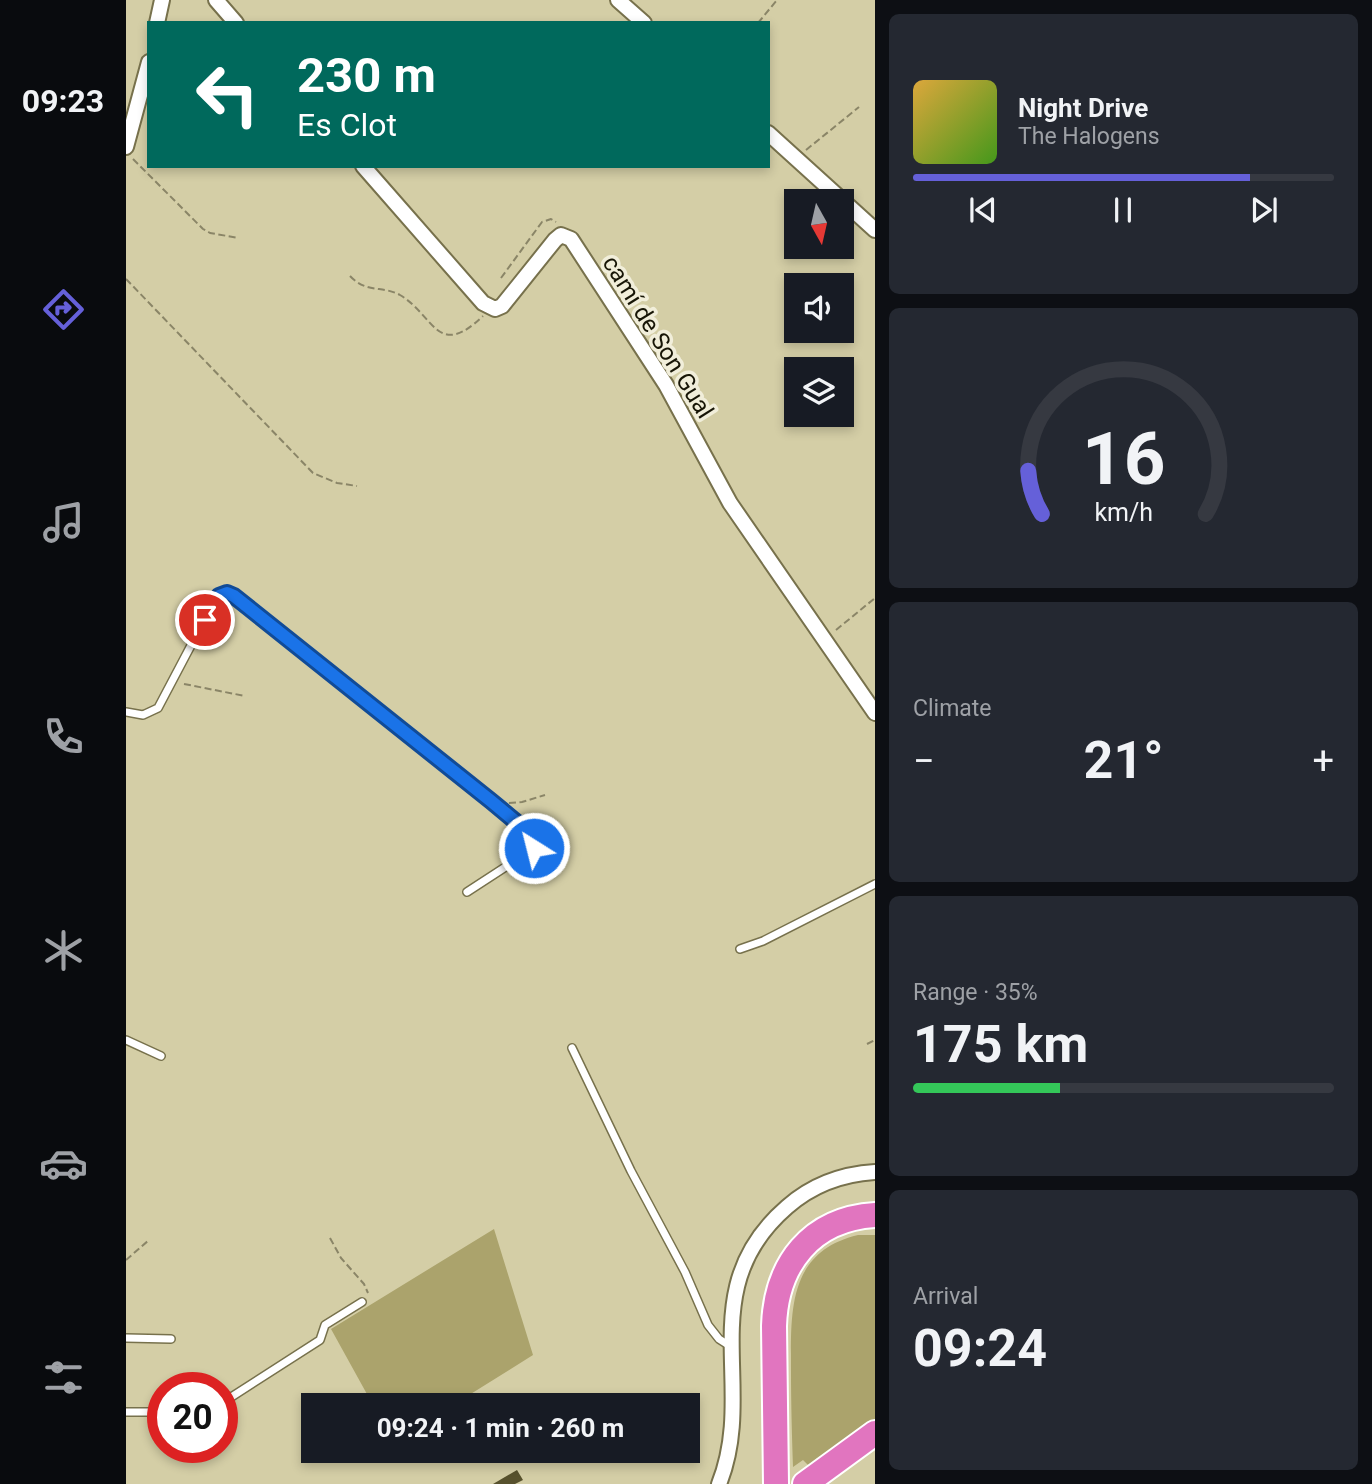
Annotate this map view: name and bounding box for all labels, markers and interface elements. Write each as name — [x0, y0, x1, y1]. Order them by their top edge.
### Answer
text: 230 m — [297, 47, 436, 104]
icon: left — [182, 49, 273, 140]
text: 09:23 — [22, 82, 104, 120]
text: Night Drive — [1018, 93, 1148, 123]
text: Es Clot — [297, 106, 397, 144]
text: The Halogens — [1018, 123, 1160, 150]
north arrow — [784, 189, 854, 259]
map controls — [784, 189, 854, 427]
icon: previous — [964, 191, 1002, 229]
icon: pause — [1104, 191, 1142, 229]
icon: next — [1245, 191, 1283, 229]
street label: camí de Son Gual — [597, 251, 719, 423]
button: sound — [784, 273, 854, 343]
icon: directions — [39, 285, 88, 334]
button: layers — [784, 357, 854, 427]
text: 16 — [1082, 416, 1165, 502]
icon: music — [39, 498, 88, 547]
text: km/h — [1094, 498, 1153, 527]
pin — [175, 590, 235, 650]
icon: arrive — [186, 601, 224, 639]
text: Climate — [913, 695, 992, 722]
icon: phone — [39, 712, 88, 761]
text: 21° — [1084, 730, 1164, 791]
text: − — [913, 739, 935, 783]
text: + — [1312, 739, 1334, 783]
position arrow — [497, 811, 571, 885]
icon: climate — [39, 926, 88, 975]
text: Range · 35% — [913, 979, 1038, 1006]
text: 175 km — [913, 1014, 1088, 1075]
icon: car — [39, 1139, 88, 1188]
text: Arrival — [913, 1283, 978, 1310]
text: 09:24 — [913, 1318, 1047, 1379]
icon: filters — [39, 1353, 88, 1402]
speed limit sign: 20 — [147, 1372, 238, 1463]
text: 09:24 · 1 min · 260 m — [377, 1413, 624, 1443]

